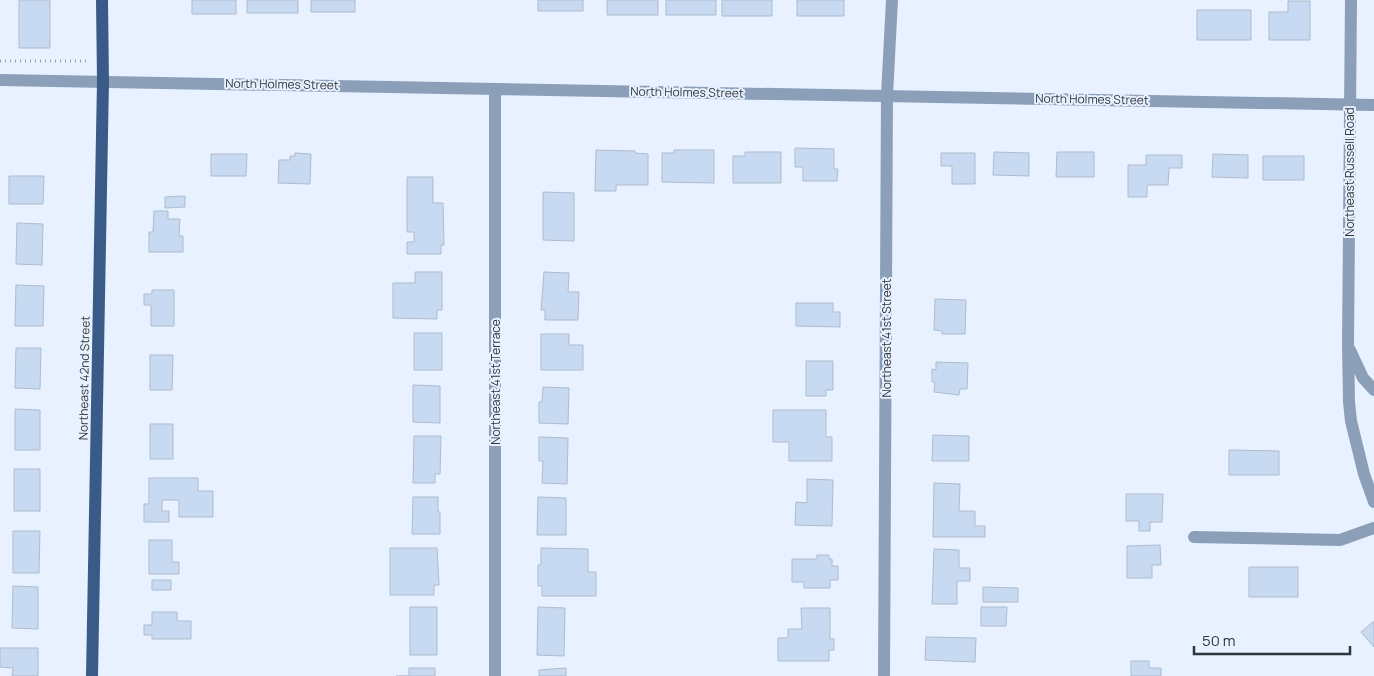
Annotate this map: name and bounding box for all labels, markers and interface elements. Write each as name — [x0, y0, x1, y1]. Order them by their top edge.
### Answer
street label: North Holmes Street — [225, 75, 339, 93]
street label: North Holmes Street — [630, 83, 744, 101]
street label: North Holmes Street — [1035, 90, 1149, 108]
street label: Northeast Russell Road — [1341, 107, 1358, 237]
street label: Northeast 41st Street — [878, 278, 895, 398]
street label: Northeast 42nd Street — [74, 315, 94, 440]
street label: Northeast 41st Terrace — [487, 319, 504, 445]
scale bar — [1194, 624, 1350, 656]
text: 50 m — [1202, 630, 1236, 651]

